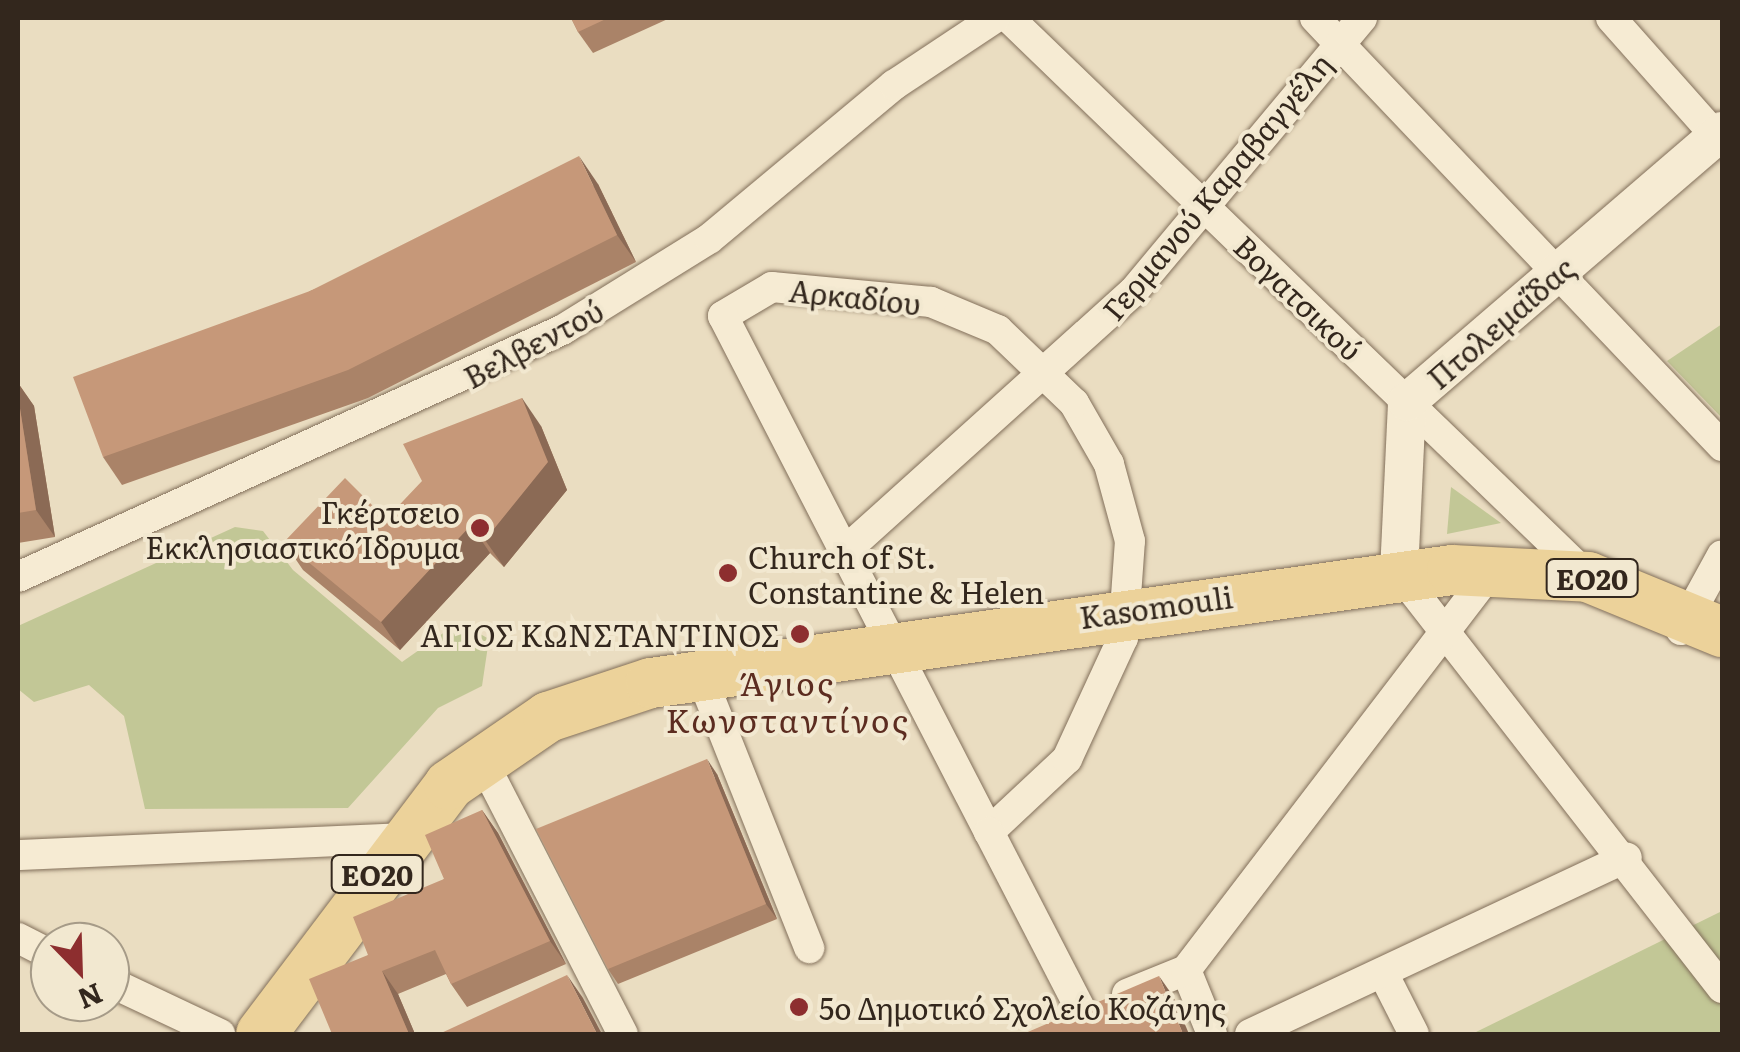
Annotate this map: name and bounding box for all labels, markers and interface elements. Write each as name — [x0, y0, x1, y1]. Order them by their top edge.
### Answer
street label: Γερμανού Καραβαγγέλη — [1094, 45, 1338, 327]
street label: Βογατσικού — [1228, 227, 1370, 367]
street label: Πτολεμαΐδας — [1419, 249, 1581, 395]
street label: Αρκαδίου — [787, 271, 923, 321]
street label: Βελβεντού — [457, 291, 609, 395]
place label: Γκέρτσειο Εκκλησιαστικό Ίδρυμα — [145, 493, 460, 564]
marker: Γκέρτσειο Εκκλησιαστικό Ίδρυμα — [469, 517, 491, 539]
place label: Church of St. Constantine & Helen — [748, 538, 1044, 608]
road number: ΕΟ20 — [1544, 555, 1640, 601]
marker: Church of St. Constantine & Helen — [717, 562, 739, 584]
street label: Kasomouli — [1077, 577, 1235, 635]
place label: ΑΓΙΟΣ ΚΩΝΣΤΑΝΤΙΝΟΣ — [420, 616, 780, 652]
marker: ΑΓΙΟΣ ΚΩΝΣΤΑΝΤΙΝΟΣ — [789, 623, 811, 645]
district label: Άγιος Κωνσταντίνος — [666, 664, 910, 739]
road number: ΕΟ20 — [330, 851, 424, 897]
north arrow — [30, 922, 130, 1022]
text: N — [72, 974, 110, 1022]
place label: 5ο Δημοτικό Σχολείο Κοζάνης — [819, 989, 1226, 1025]
marker: 5ο Δημοτικό Σχολείο Κοζάνης — [788, 996, 810, 1018]

